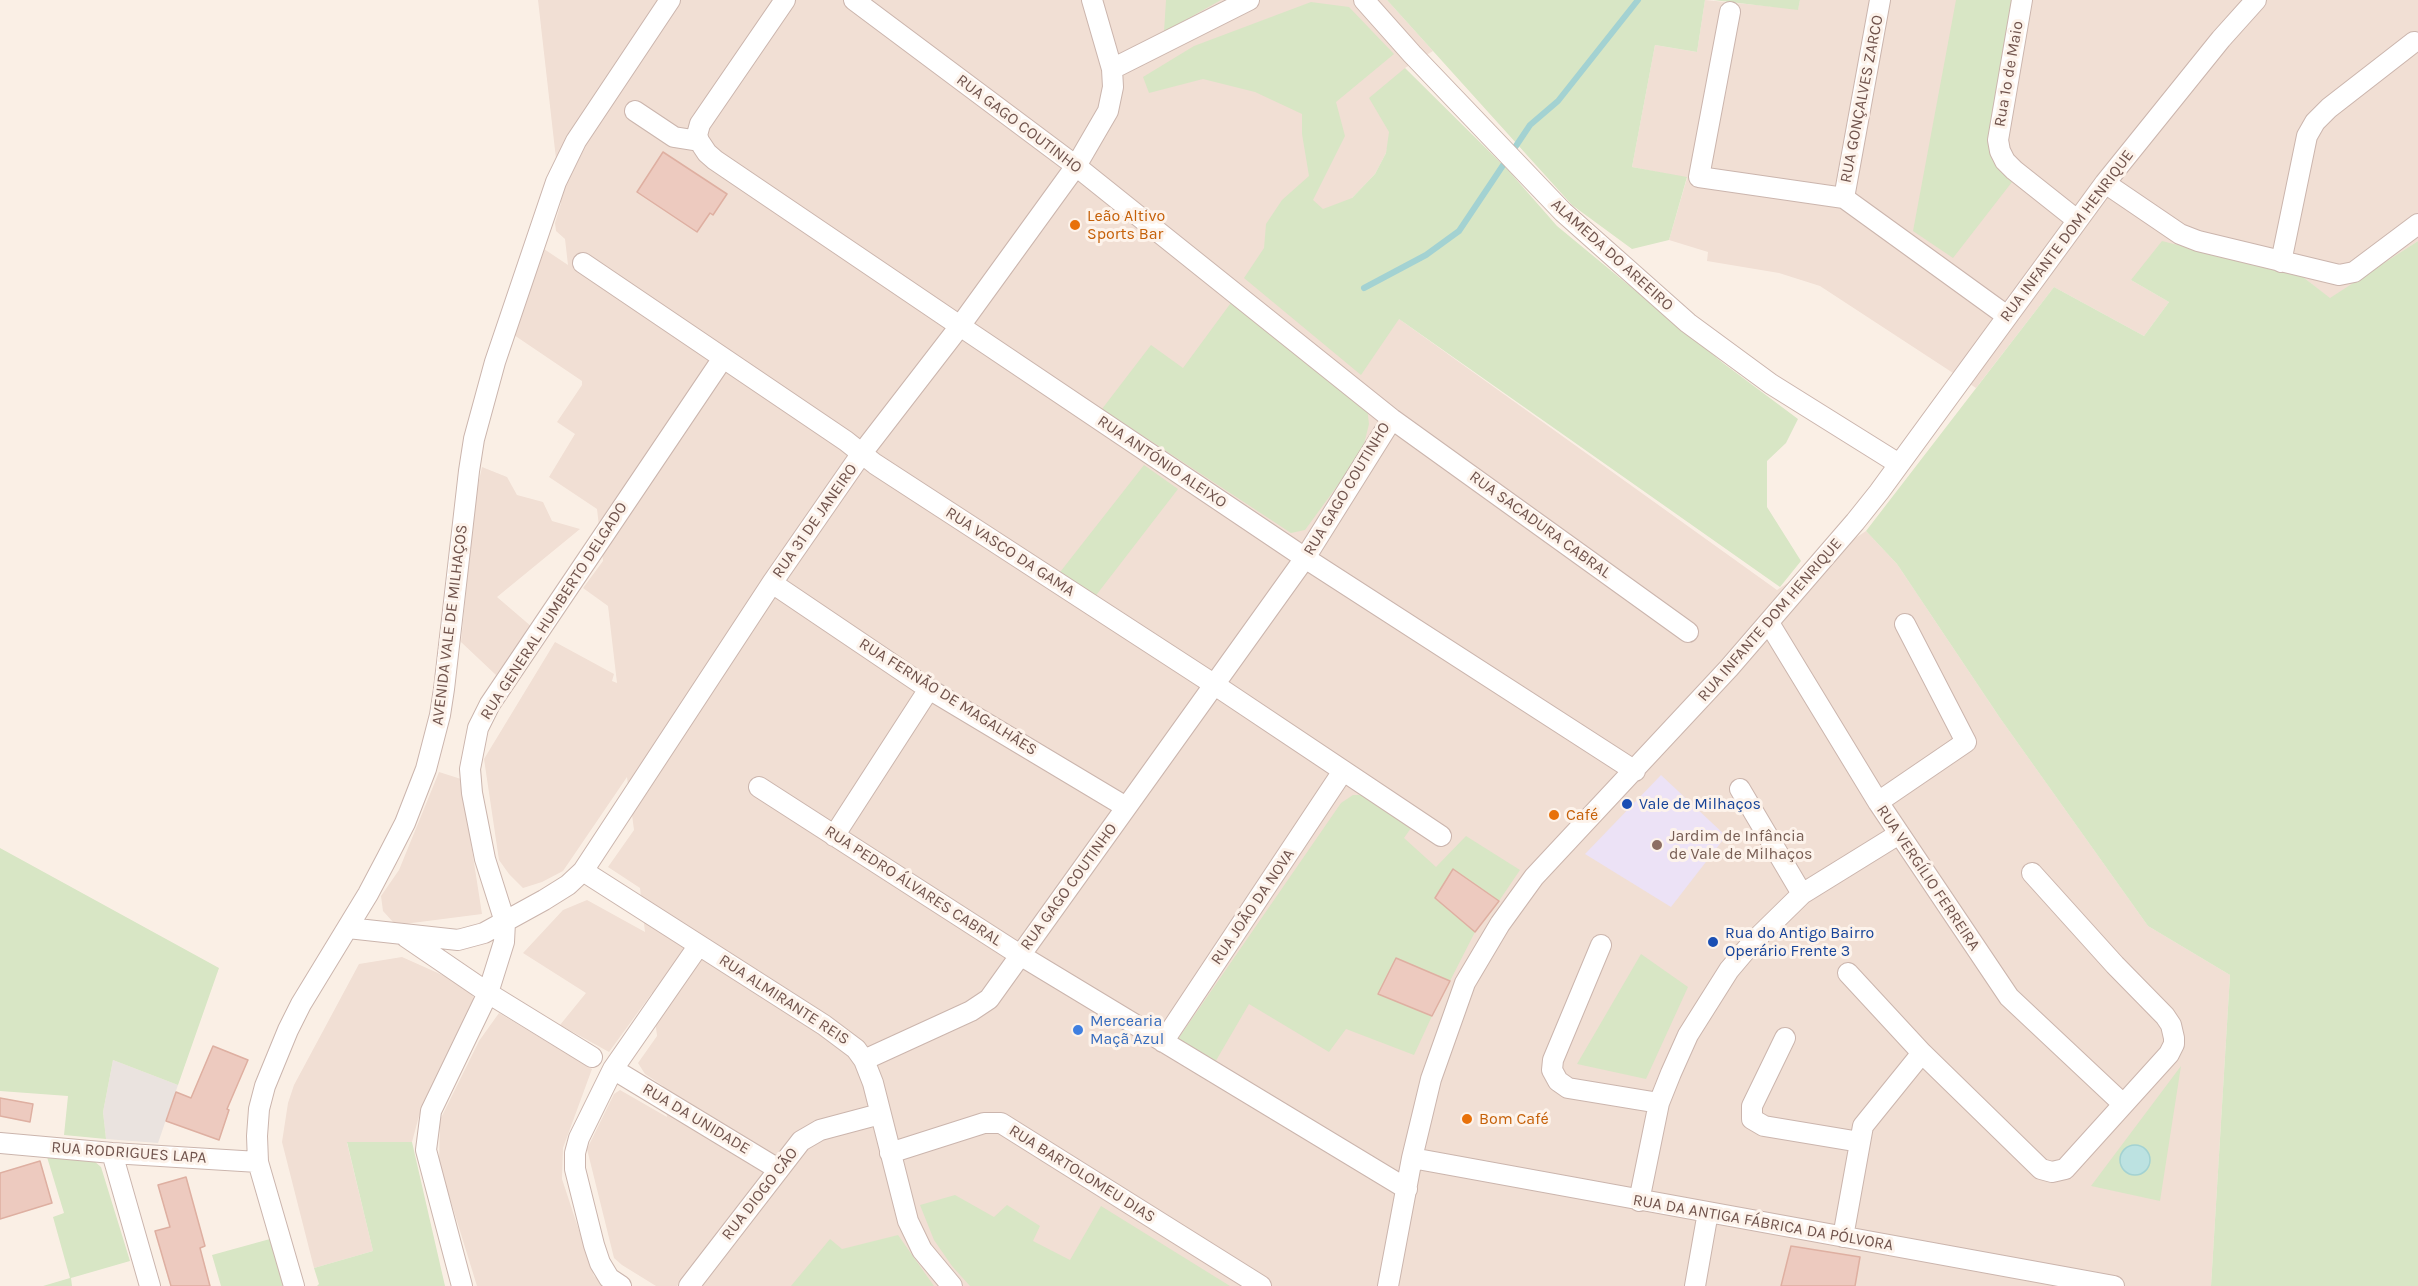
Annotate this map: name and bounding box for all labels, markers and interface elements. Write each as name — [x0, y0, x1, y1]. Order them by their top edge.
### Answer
street label: RUA GONÇALVES ZARCO — [1836, 13, 1888, 185]
street label: Rua 1º de Maio — [1990, 20, 2028, 128]
street label: RUA GAGO COUTINHO — [952, 71, 1086, 177]
street label: RUA INFANTE DOM HENRIQUE — [1996, 146, 2138, 326]
street label: ALAMEDA DO AREEIRO — [1547, 195, 1677, 315]
place label: Leão Altivo Sports Bar — [1087, 206, 1165, 244]
marker: Leão Altivo Sports Bar — [1068, 218, 1082, 232]
street label: RUA ANTÓNIO ALEIXO — [1094, 412, 1230, 512]
street label: RUA GAGO COUTINHO — [1300, 419, 1394, 559]
street label: RUA 31 DE JANEIRO — [768, 460, 862, 582]
street label: RUA SACADURA CABRAL — [1465, 467, 1615, 583]
street label: RUA GENERAL HUMBERTO DELGADO — [476, 499, 632, 723]
street label: RUA VASCO DA GAMA — [942, 503, 1078, 601]
street label: AVENIDA VALE DE MILHAÇOS — [428, 523, 472, 727]
street label: RUA INFANTE DOM HENRIQUE — [1694, 534, 1846, 706]
street label: RUA FERNÃO DE MAGALHÃES — [855, 634, 1041, 760]
place label: Vale de Milhaços — [1639, 794, 1761, 814]
marker: Vale de Milhaços — [1620, 797, 1634, 811]
street label: RUA VERGÍLIO FERREIRA — [1872, 802, 1984, 954]
place label: Café — [1566, 805, 1598, 825]
marker: Café — [1547, 808, 1561, 822]
street label: RUA GAGO COUTINHO — [1017, 820, 1121, 954]
street label: RUA PEDRO ÁLVARES CABRAL — [821, 822, 1005, 950]
place label: Jardim de Infância de Vale de Milhaços — [1669, 826, 1812, 864]
marker: Jardim de Infância de Vale de Milhaços — [1650, 838, 1664, 852]
street label: RUA JOÃO DA NOVA — [1207, 845, 1299, 969]
place label: Rua do Antigo Bairro Operário Frente 3 — [1725, 923, 1874, 961]
marker: Rua do Antigo Bairro Operário Frente 3 — [1706, 935, 1720, 949]
street label: RUA ALMIRANTE REIS — [715, 951, 853, 1049]
place label: Mercearia Maçã Azul — [1090, 1011, 1164, 1049]
marker: Mercearia Maçã Azul — [1071, 1023, 1085, 1037]
street label: RUA DA UNIDADE — [639, 1079, 753, 1159]
place label: Bom Café — [1479, 1109, 1549, 1129]
marker: Bom Café — [1460, 1112, 1474, 1126]
street label: RUA BARTOLOMEU DIAS — [1005, 1121, 1159, 1227]
street label: RUA RODRIGUES LAPA — [51, 1138, 207, 1168]
street label: RUA DIOGO CÃO — [718, 1144, 802, 1244]
street label: RUA DA ANTIGA FÁBRICA DA PÓLVORA — [1631, 1191, 1895, 1255]

